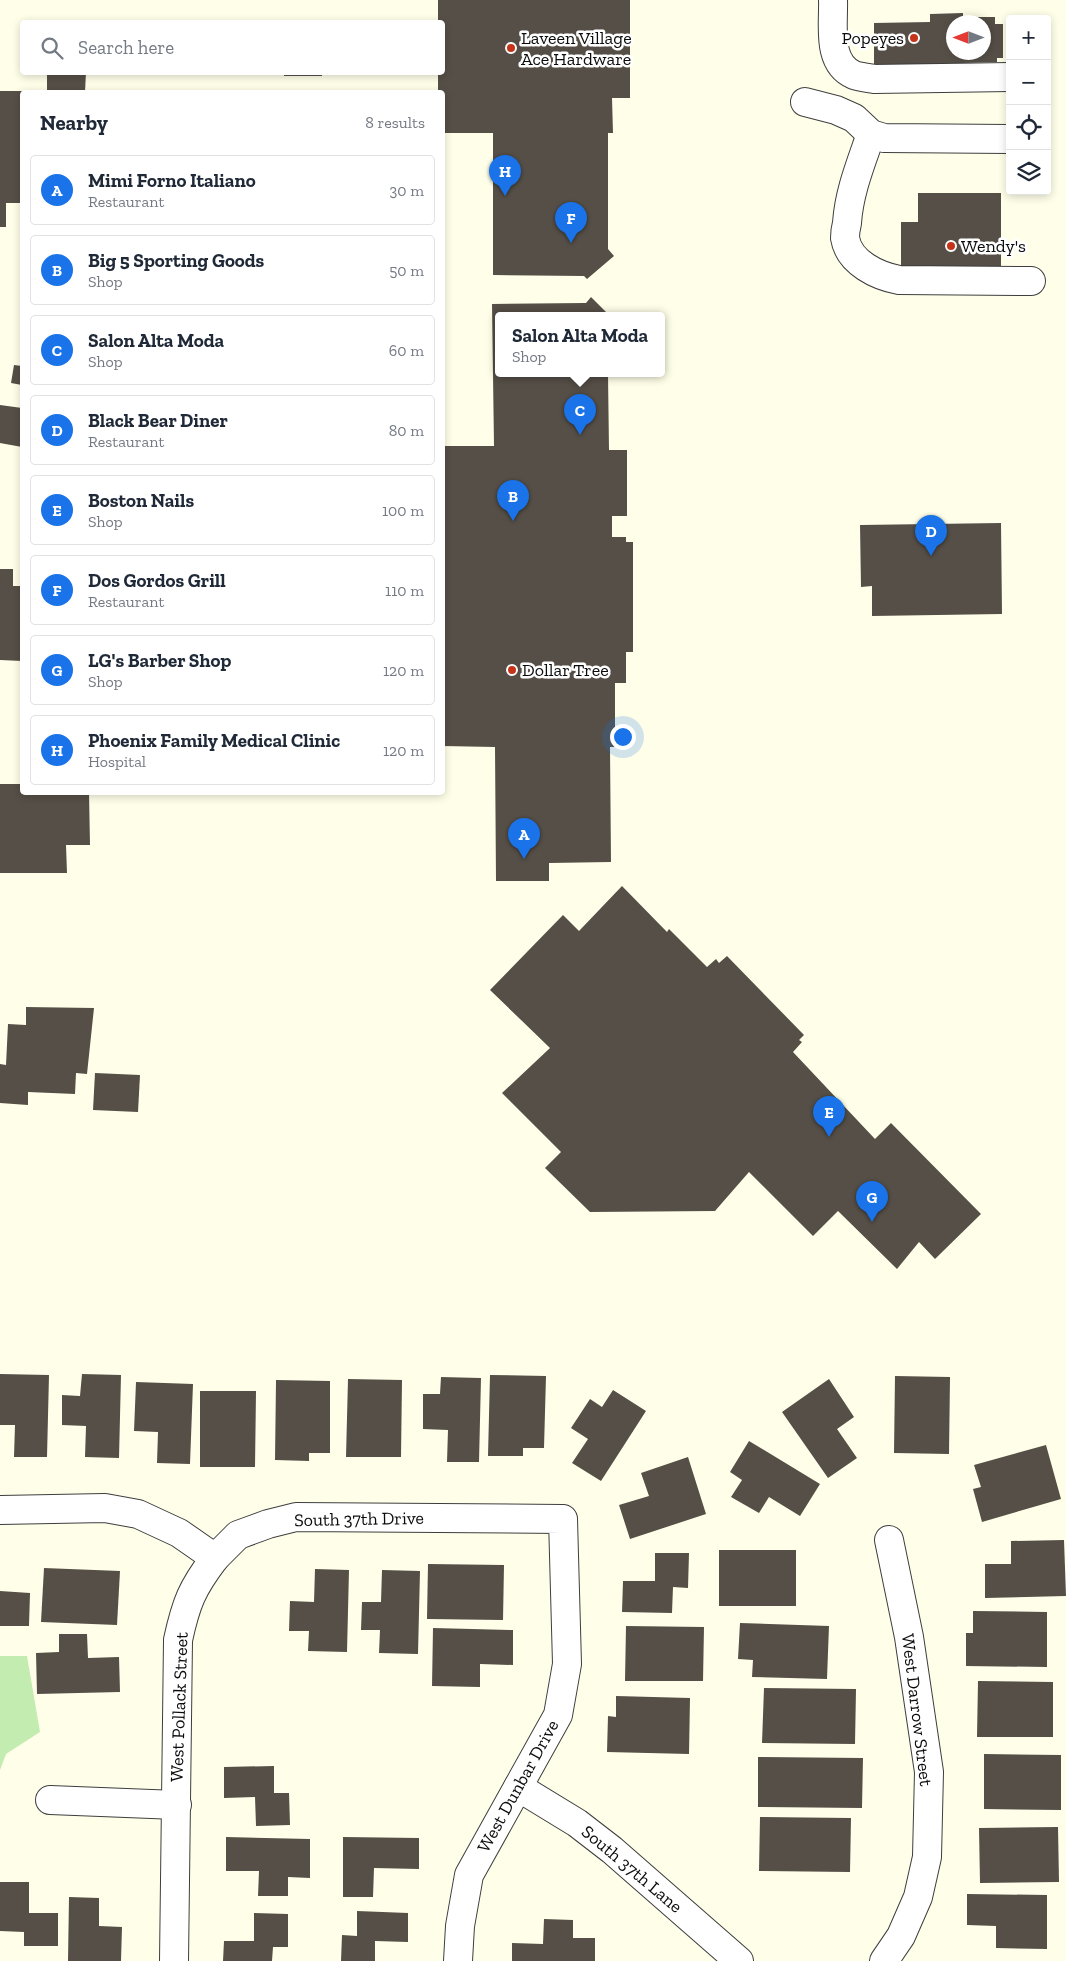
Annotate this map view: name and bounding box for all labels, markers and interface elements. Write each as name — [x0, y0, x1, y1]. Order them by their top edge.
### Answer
north arrow — [946, 15, 991, 60]
map controls — [1006, 15, 1051, 195]
button: + — [1006, 15, 1051, 60]
search box — [20, 20, 445, 75]
place label: Laveen Village Ace Hardware — [521, 27, 632, 70]
place label: Popeyes — [841, 27, 904, 49]
marker: Popeyes — [908, 32, 920, 44]
icon: search — [38, 34, 66, 62]
text: Search here — [78, 36, 174, 59]
marker: Laveen Village Ace Hardware — [505, 42, 517, 54]
button: − — [1006, 60, 1051, 105]
button: locate — [1006, 105, 1051, 150]
text: Nearby — [40, 110, 108, 135]
text: 8 results — [365, 113, 425, 132]
button: layers — [1006, 150, 1051, 195]
pin: H — [489, 155, 521, 196]
text: Mimi Forno Italiano — [88, 169, 256, 192]
text: A — [52, 181, 63, 200]
text: 30 m — [390, 181, 424, 200]
text: Restaurant — [88, 192, 164, 211]
pin: F — [555, 202, 587, 243]
place label: Wendy's — [961, 235, 1026, 257]
marker: Wendy's — [945, 240, 957, 252]
text: Big 5 Sporting Goods — [88, 249, 264, 272]
text: B — [52, 261, 62, 280]
text: 50 m — [389, 261, 424, 280]
text: Shop — [88, 272, 123, 291]
popup — [495, 312, 665, 377]
text: Salon Alta Moda — [512, 324, 648, 347]
text: Salon Alta Moda — [88, 329, 224, 352]
text: C — [52, 341, 62, 360]
text: 60 m — [389, 341, 424, 360]
text: Shop — [512, 347, 546, 366]
text: Shop — [88, 352, 123, 371]
pin: C — [564, 394, 596, 435]
text: Black Bear Diner — [88, 409, 228, 432]
text: D — [51, 421, 63, 440]
text: 80 m — [389, 421, 424, 440]
text: Restaurant — [88, 432, 164, 451]
pin: B — [497, 480, 529, 521]
text: Boston Nails — [88, 489, 194, 512]
text: E — [52, 501, 62, 520]
text: 100 m — [382, 501, 424, 520]
text: Shop — [88, 512, 123, 531]
pin: D — [915, 515, 947, 556]
text: Dos Gordos Grill — [88, 569, 226, 592]
text: F — [52, 581, 62, 600]
text: 110 m — [385, 581, 424, 600]
text: Restaurant — [88, 592, 164, 611]
text: LG's Barber Shop — [88, 649, 231, 672]
place label: Dollar Tree — [522, 659, 609, 681]
text: G — [52, 661, 62, 680]
text: 120 m — [383, 661, 424, 680]
marker: Dollar Tree — [506, 664, 518, 676]
text: Shop — [88, 672, 123, 691]
your location — [610, 724, 636, 750]
text: Phoenix Family Medical Clinic — [88, 729, 340, 752]
text: H — [51, 741, 63, 760]
text: 120 m — [383, 741, 424, 760]
text: Hospital — [88, 752, 146, 771]
pin: A — [508, 818, 540, 859]
pin: E — [813, 1096, 845, 1137]
pin: G — [856, 1181, 888, 1222]
street label: South 37th Drive — [294, 1507, 424, 1531]
street label: West Pollack Street — [165, 1631, 193, 1782]
street label: West Darrow Street — [897, 1633, 937, 1788]
street label: West Dunbar Drive — [472, 1716, 564, 1856]
street label: South 37th Lane — [577, 1820, 687, 1918]

